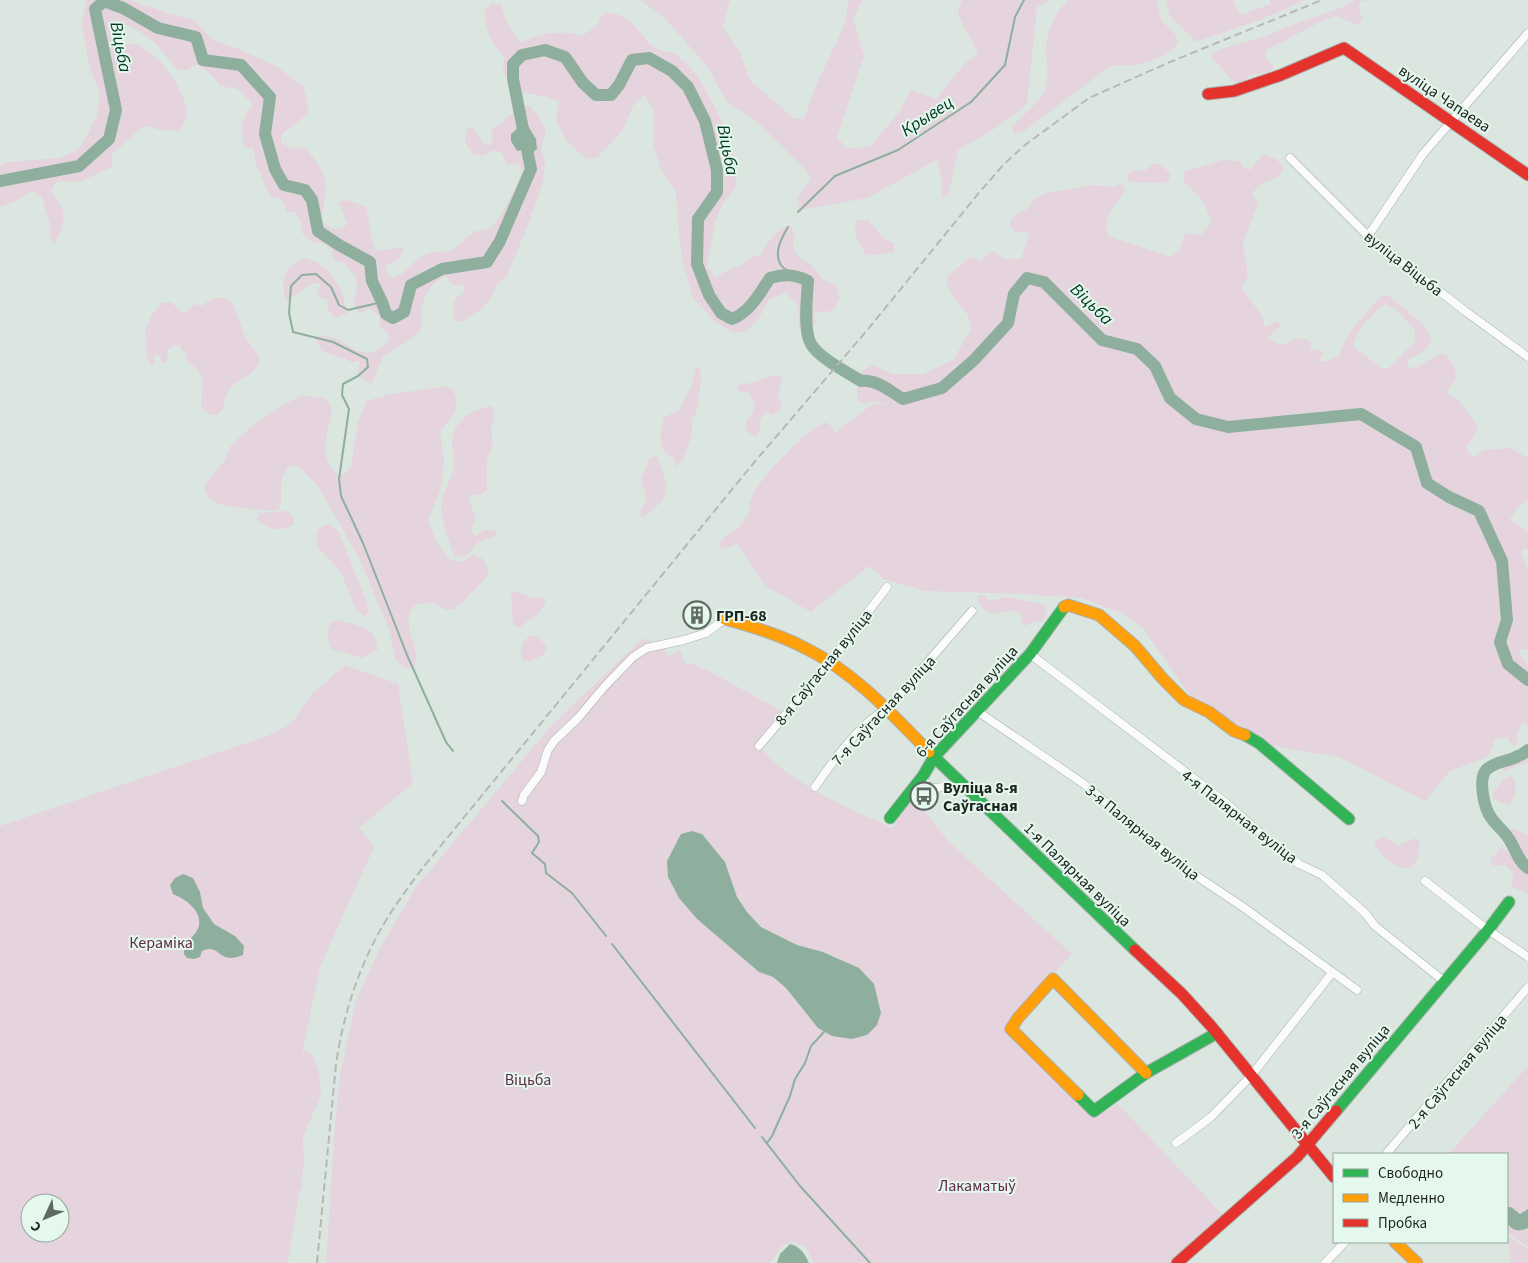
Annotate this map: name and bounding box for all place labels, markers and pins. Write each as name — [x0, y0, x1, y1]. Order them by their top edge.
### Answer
building icon: ГРП-68 — [682, 600, 712, 630]
place label: ГРП-68 — [716, 605, 767, 627]
place label: Вуліца 8-я Саўгасная — [943, 777, 1018, 817]
bus stop icon: Вуліца 8-я Саўгасная — [909, 781, 939, 811]

